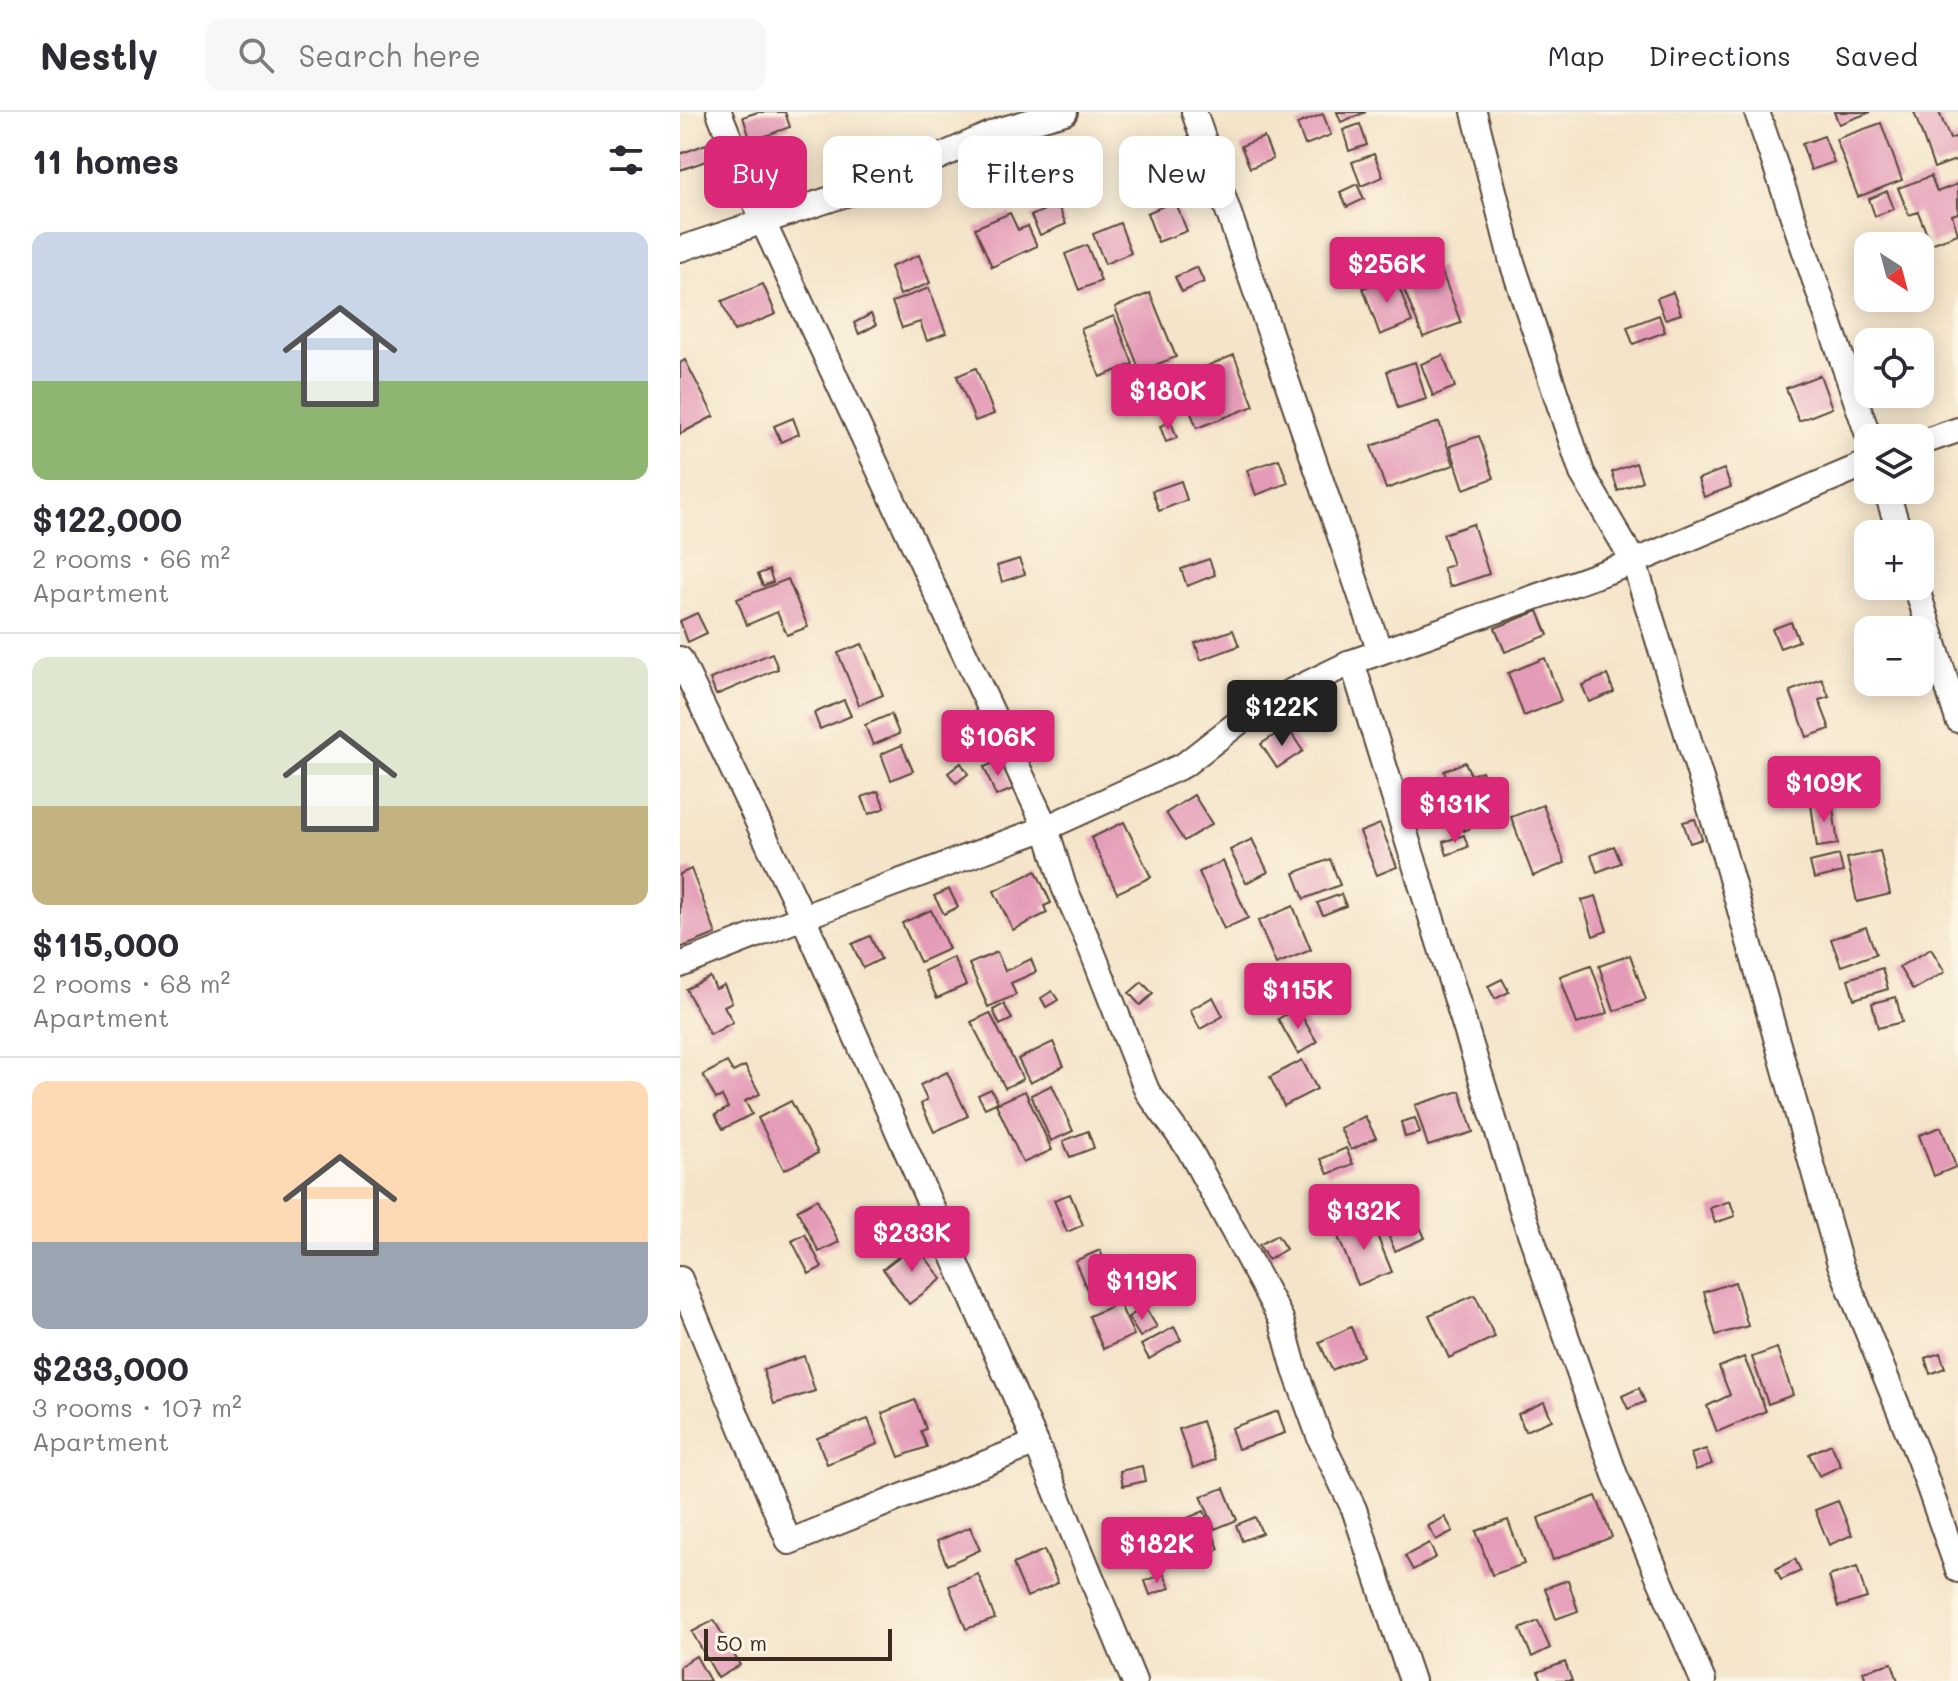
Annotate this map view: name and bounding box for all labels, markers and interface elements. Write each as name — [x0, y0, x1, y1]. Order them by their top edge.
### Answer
search box — [206, 19, 766, 91]
text: Nestly — [40, 30, 158, 80]
icon: search — [234, 33, 278, 77]
text: Search here — [298, 35, 481, 75]
text: Map — [1548, 37, 1605, 73]
text: Directions — [1649, 37, 1791, 73]
text: Saved — [1835, 37, 1918, 73]
chip: Buy — [704, 136, 807, 208]
chip: Rent — [823, 136, 942, 208]
chip: Filters — [958, 136, 1103, 208]
chip: New — [1119, 136, 1235, 208]
text: 11 homes — [32, 138, 179, 183]
icon: filters — [604, 138, 648, 182]
north arrow — [1854, 232, 1934, 312]
map controls — [1854, 232, 1934, 696]
pin: $256K — [1331, 237, 1443, 305]
text: $256K — [1348, 246, 1426, 280]
icon: home — [268, 284, 412, 428]
button: locate — [1854, 328, 1934, 408]
pin: $180K — [1112, 364, 1224, 432]
text: $180K — [1129, 373, 1207, 407]
button: layers — [1854, 424, 1934, 504]
text: $122,000 — [32, 496, 182, 541]
button: + — [1854, 520, 1934, 600]
text: 2 rooms · 66 m² — [32, 541, 230, 575]
text: Apartment — [32, 575, 169, 609]
button: − — [1854, 616, 1934, 696]
pin: $122K — [1226, 680, 1338, 748]
text: $122K — [1245, 689, 1319, 723]
icon: home — [268, 709, 412, 853]
pin: $106K — [942, 710, 1054, 778]
text: $106K — [959, 719, 1037, 753]
pin: $109K — [1768, 756, 1880, 824]
text: $109K — [1785, 765, 1863, 799]
pin: $131K — [1399, 777, 1511, 845]
text: $131K — [1419, 786, 1491, 820]
text: $115,000 — [32, 921, 179, 966]
pin: $115K — [1242, 963, 1354, 1031]
text: 2 rooms · 68 m² — [32, 966, 230, 1000]
text: $115K — [1262, 972, 1334, 1006]
text: Apartment — [32, 1000, 169, 1034]
icon: home — [268, 1133, 412, 1277]
pin: $132K — [1308, 1184, 1420, 1252]
text: $132K — [1327, 1193, 1401, 1227]
pin: $233K — [856, 1206, 968, 1274]
text: $233K — [873, 1215, 951, 1249]
pin: $119K — [1086, 1254, 1198, 1322]
text: $119K — [1106, 1263, 1178, 1297]
text: $233,000 — [32, 1345, 189, 1390]
text: 3 rooms · 107 m² — [32, 1390, 242, 1424]
text: Apartment — [32, 1424, 169, 1458]
pin: $182K — [1101, 1517, 1213, 1585]
text: $182K — [1119, 1526, 1195, 1560]
scale bar — [704, 1625, 892, 1661]
text: 50 m — [716, 1628, 767, 1657]

